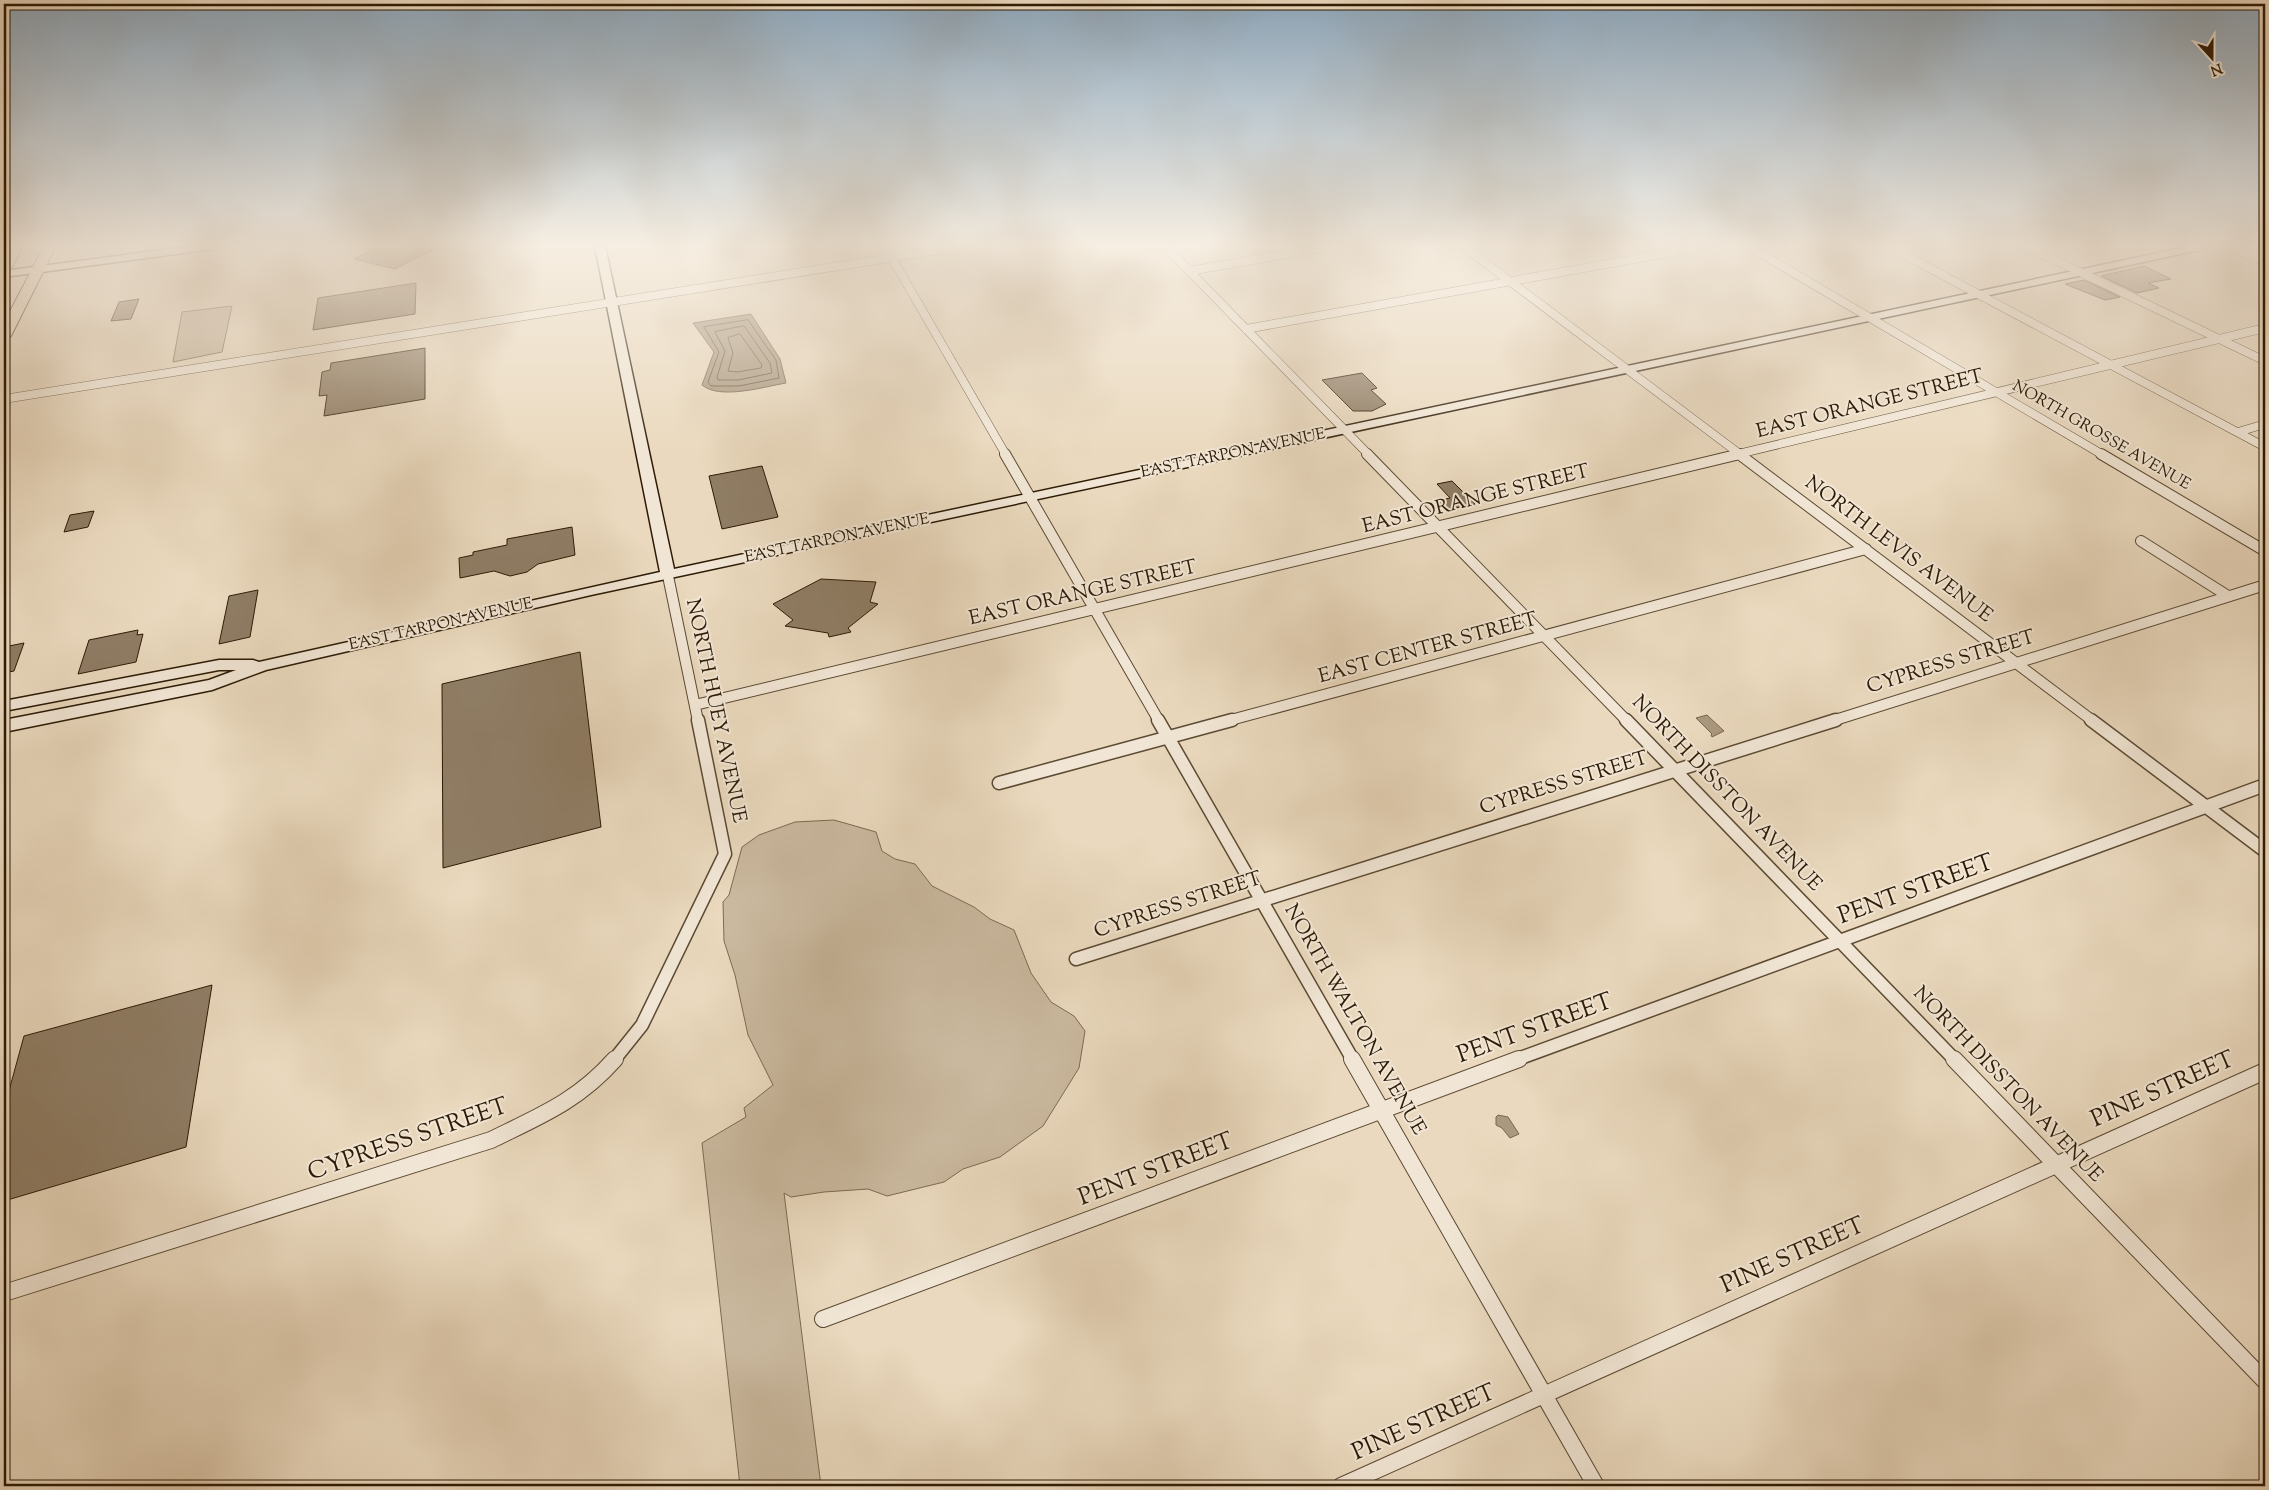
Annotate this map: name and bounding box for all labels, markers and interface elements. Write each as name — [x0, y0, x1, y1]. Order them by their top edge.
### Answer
north arrow — [2186, 32, 2236, 82]
text: N — [2207, 57, 2225, 80]
street label: EAST ORANGE STREET — [1753, 363, 1987, 447]
street label: NORTH GROSSE AVENUE — [2008, 375, 2195, 497]
street label: EAST TARPON AVENUE — [1139, 423, 1328, 485]
street label: EAST ORANGE STREET — [1359, 458, 1593, 542]
street label: NORTH LEVIS AVENUE — [1798, 470, 1998, 630]
street label: EAST TARPON AVENUE — [743, 508, 932, 570]
street label: EAST ORANGE STREET — [966, 554, 1200, 634]
street label: EAST TARPON AVENUE — [347, 593, 536, 657]
street label: NORTH HUEY AVENUE — [677, 596, 753, 826]
street label: EAST CENTER STREET — [1315, 606, 1541, 692]
street label: CYPRESS STREET — [1863, 624, 2039, 702]
street label: NORTH DISSTON AVENUE — [1624, 689, 1828, 899]
street label: CYPRESS STREET — [1476, 745, 1652, 823]
street label: PENT STREET — [1833, 846, 1999, 934]
street label: CYPRESS STREET — [1090, 865, 1266, 947]
street label: NORTH WALTON AVENUE — [1276, 899, 1432, 1141]
street label: NORTH DISSTON AVENUE — [1905, 980, 2109, 1190]
street label: PENT STREET — [1452, 985, 1618, 1073]
street label: PINE STREET — [2086, 1043, 2241, 1137]
street label: CYPRESS STREET — [303, 1090, 513, 1190]
street label: PENT STREET — [1074, 1125, 1238, 1215]
street label: PINE STREET — [1716, 1209, 1871, 1303]
street label: PINE STREET — [1347, 1376, 1502, 1470]

